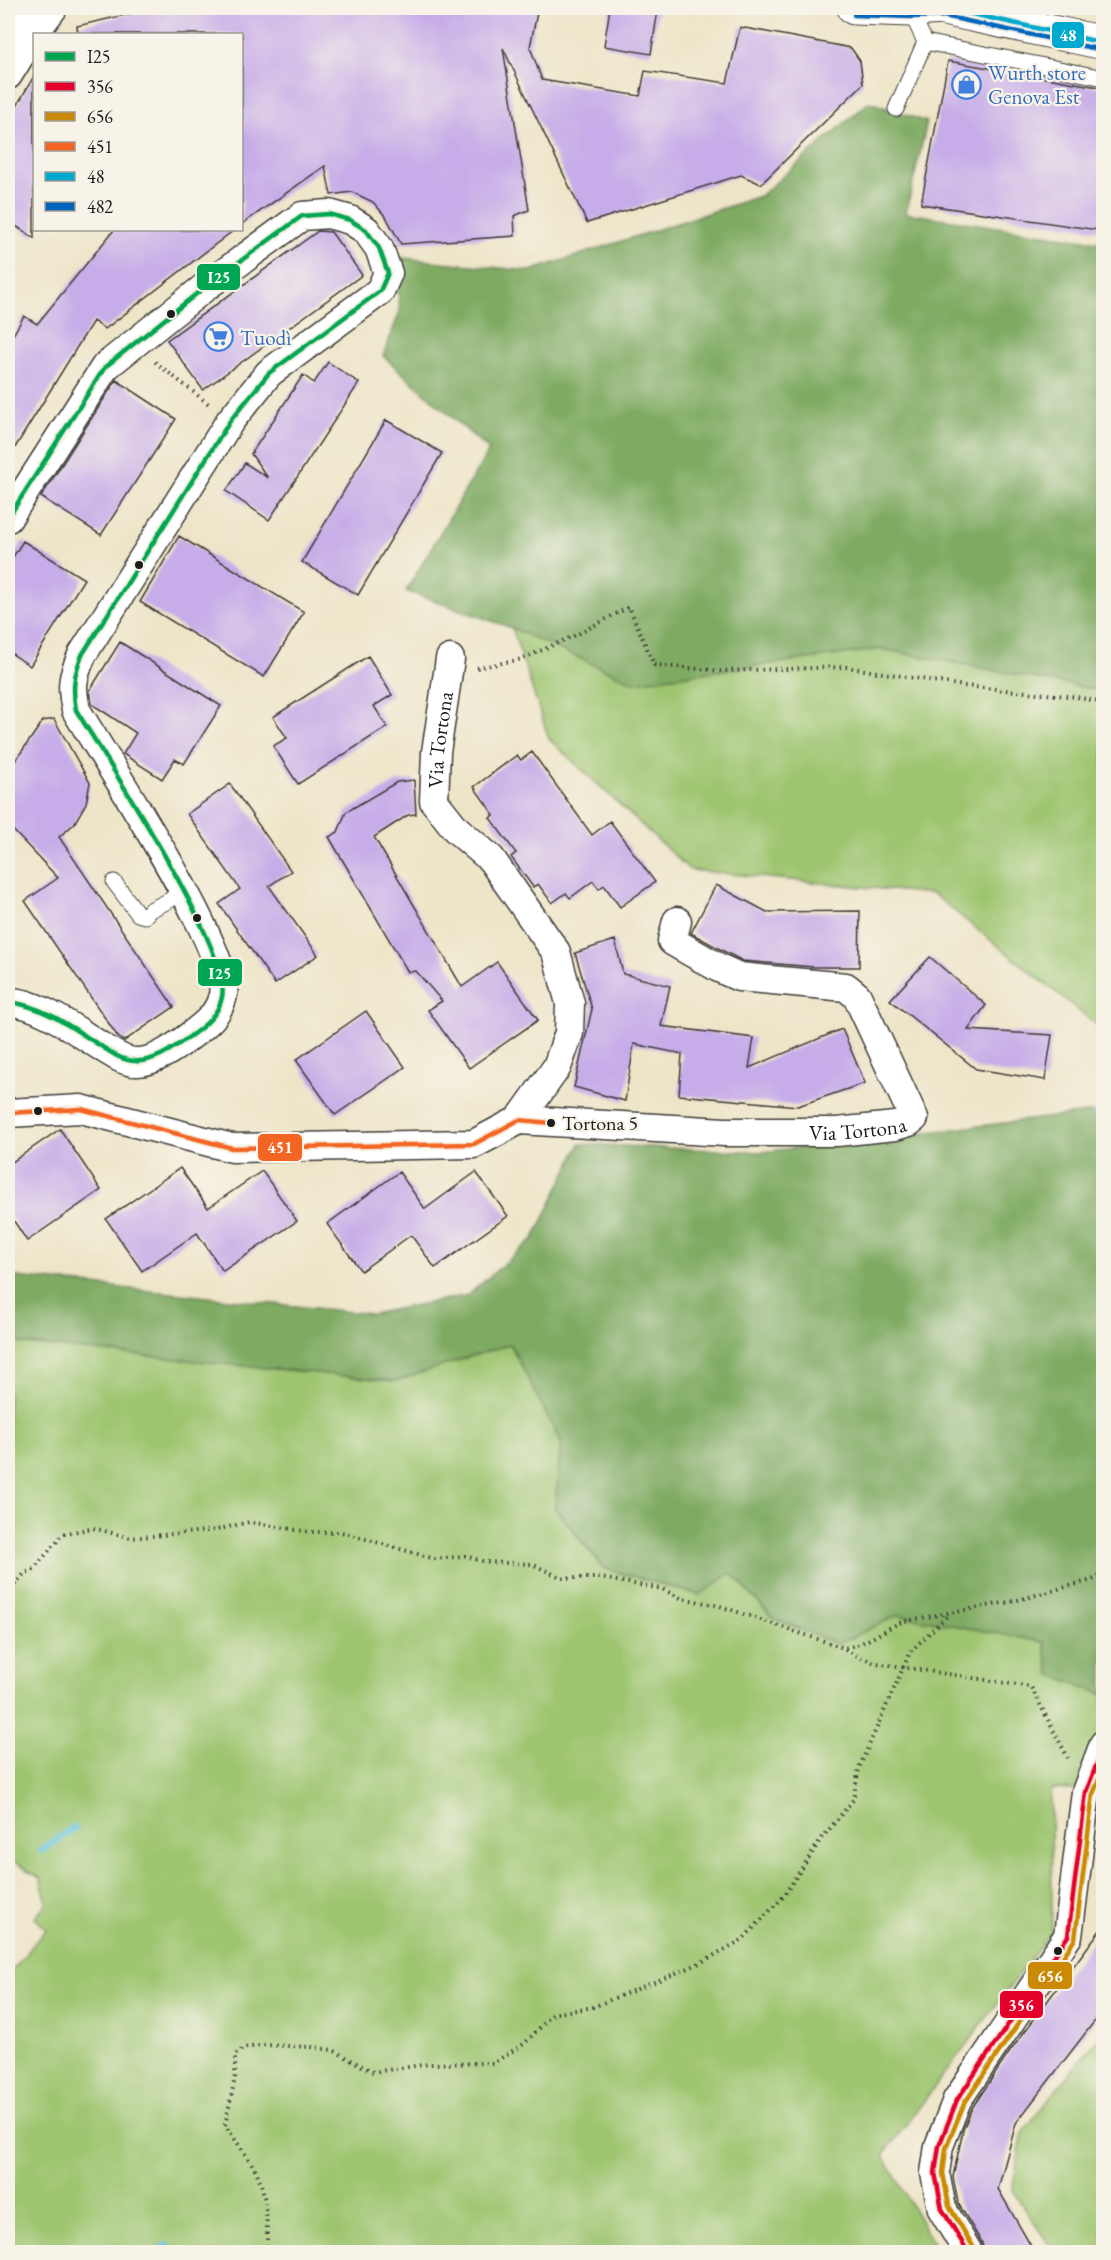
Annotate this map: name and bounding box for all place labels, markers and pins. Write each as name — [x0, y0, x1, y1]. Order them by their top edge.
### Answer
place label: Wurth store Genova Est — [988, 59, 1086, 110]
shop icon: Wurth store Genova Est — [951, 68, 983, 100]
unlabelled marker — [165, 308, 177, 320]
supermarket icon: Tuodì — [203, 321, 235, 353]
place label: Tuodì — [240, 324, 291, 351]
unlabelled marker — [133, 559, 145, 571]
unlabelled marker — [191, 912, 203, 924]
unlabelled marker — [32, 1105, 44, 1117]
place label: Tortona 5 — [562, 1110, 638, 1136]
marker: Tortona 5 — [545, 1117, 557, 1129]
unlabelled marker — [1052, 1945, 1064, 1957]

